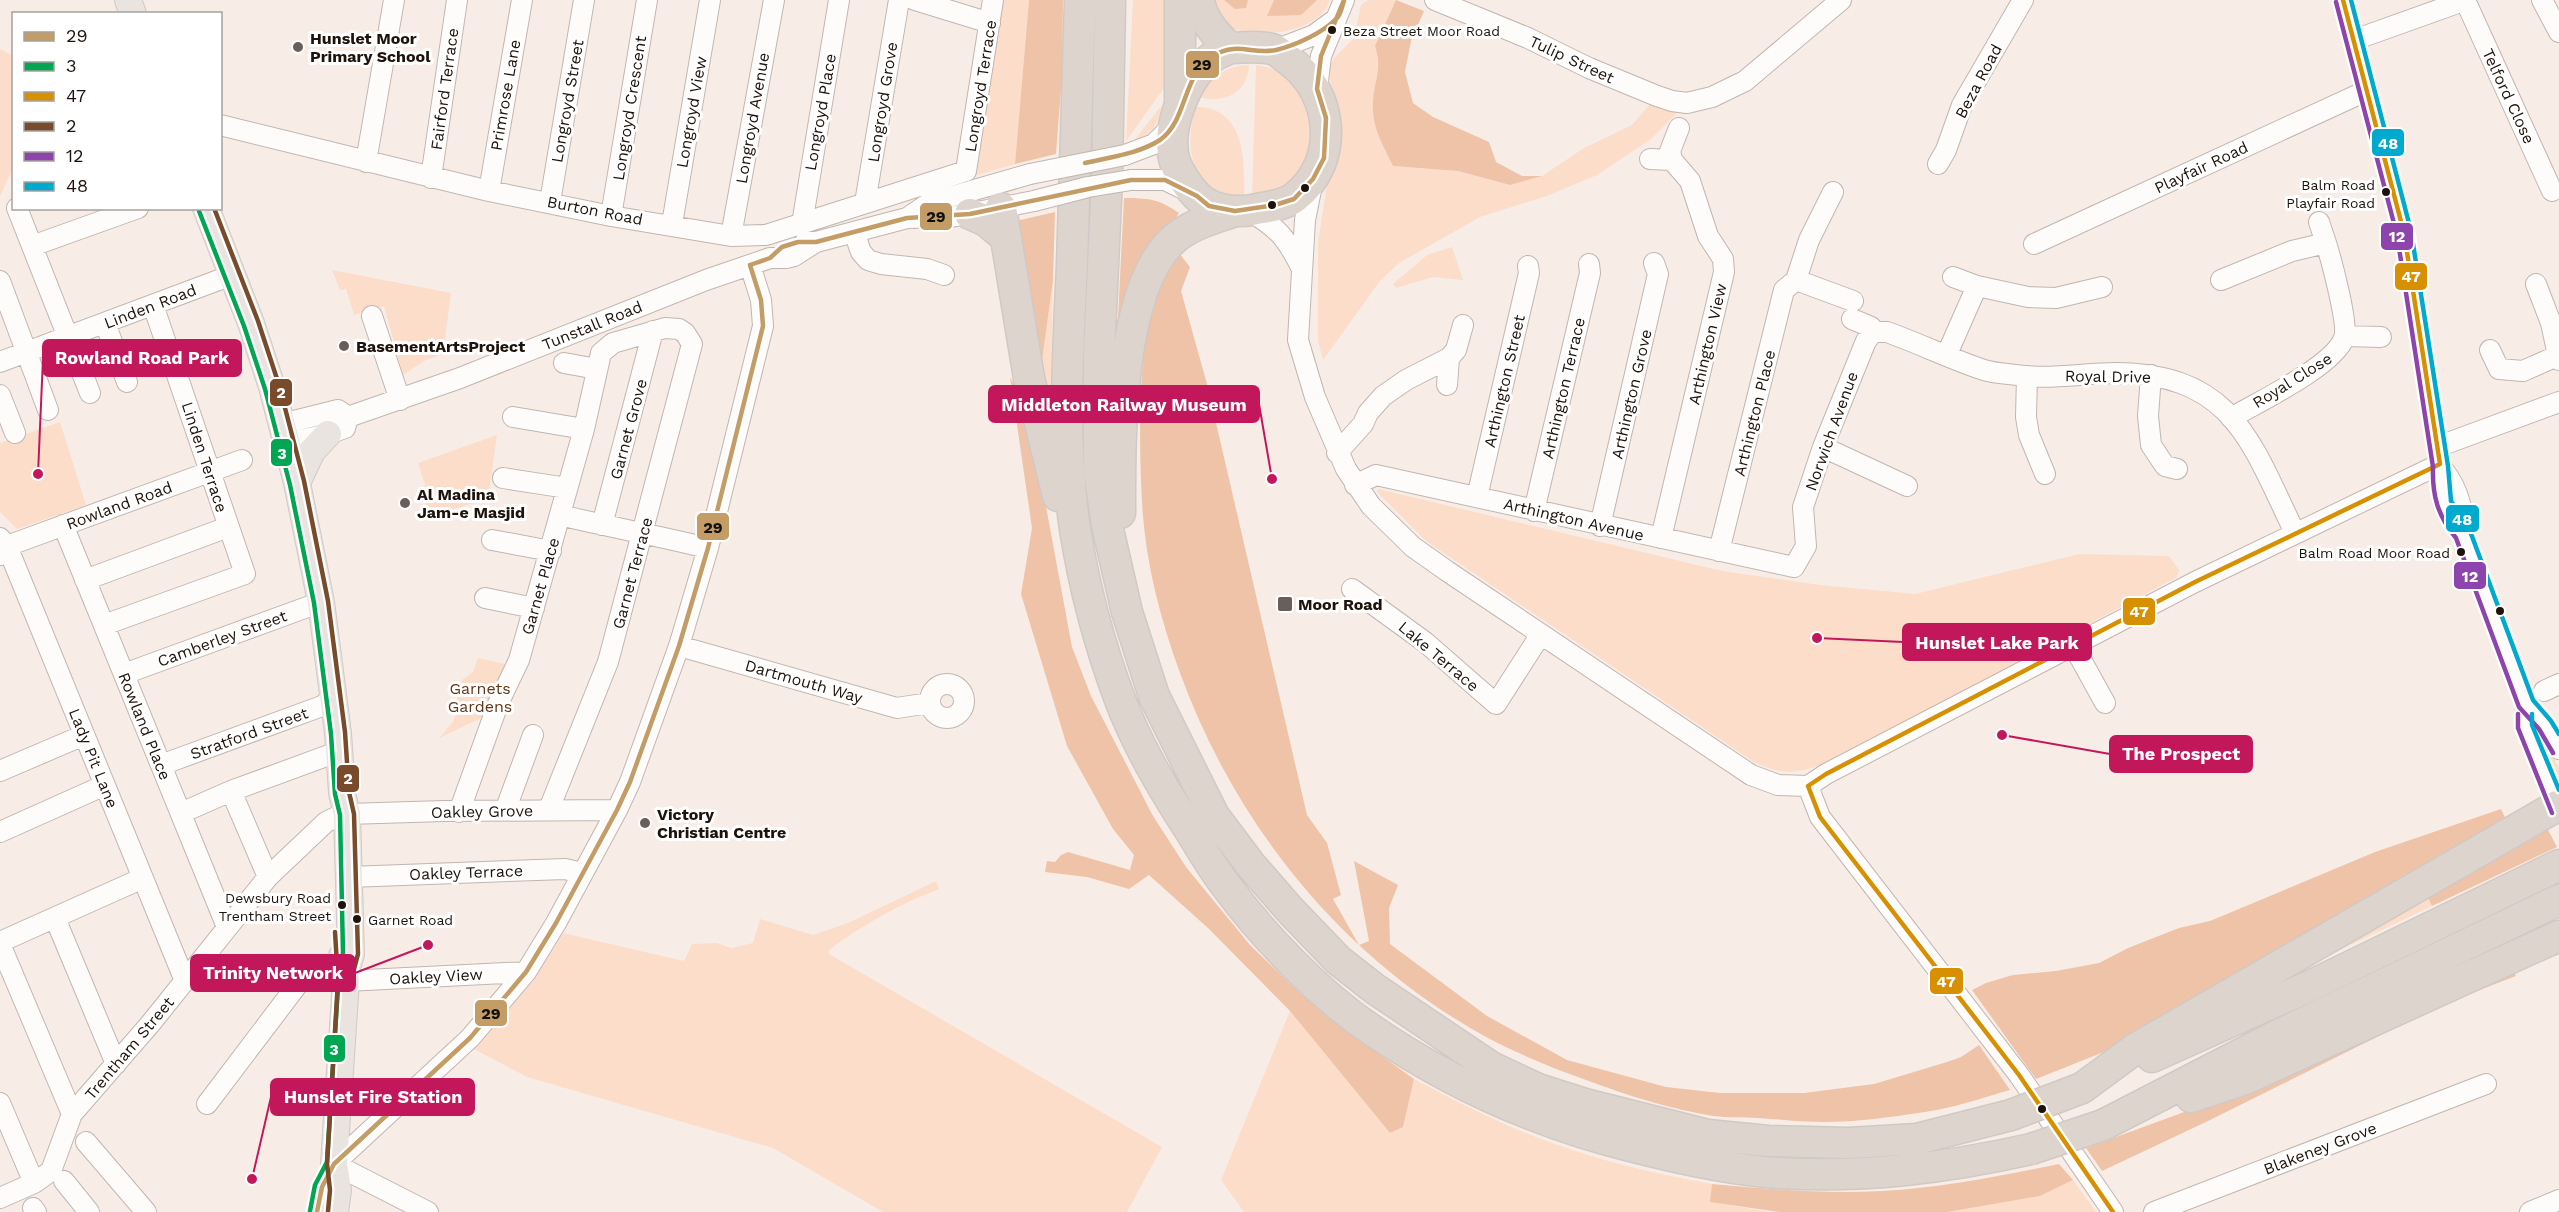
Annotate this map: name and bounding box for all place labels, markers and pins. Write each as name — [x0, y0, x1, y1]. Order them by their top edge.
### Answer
place label: Beza Street Moor Road — [1343, 23, 1500, 39]
marker: Beza Street Moor Road — [1326, 24, 1338, 36]
place label: Hunslet Moor Primary School — [310, 29, 431, 66]
marker: Hunslet Moor Primary School — [291, 40, 305, 54]
place label: Balm Road Playfair Road — [2286, 177, 2375, 211]
unlabelled marker — [1299, 182, 1311, 194]
marker: Balm Road Playfair Road — [2380, 186, 2392, 198]
unlabelled marker — [1266, 199, 1278, 211]
place label: BasementArtsProject — [356, 337, 525, 356]
marker: BasementArtsProject — [337, 339, 351, 353]
callout: Rowland Road Park — [43, 340, 241, 376]
callout: Middleton Railway Museum — [989, 386, 1259, 422]
place label: Al Madina Jam-e Masjid — [417, 485, 525, 522]
marker: Al Madina Jam-e Masjid — [398, 496, 412, 510]
place label: Balm Road Moor Road — [2299, 545, 2450, 561]
marker: Balm Road Moor Road — [2455, 546, 2467, 558]
marker: Moor Road — [1276, 595, 1294, 613]
place label: Moor Road — [1298, 595, 1383, 614]
unlabelled marker — [2494, 605, 2506, 617]
callout: Hunslet Lake Park — [1903, 624, 2091, 660]
callout: The Prospect — [2110, 736, 2252, 772]
place label: Victory Christian Centre — [657, 805, 786, 842]
marker: Victory Christian Centre — [638, 816, 652, 830]
place label: Dewsbury Road Trentham Street — [219, 890, 331, 924]
marker: Dewsbury Road Trentham Street — [336, 899, 348, 911]
place label: Garnet Road — [368, 912, 453, 928]
marker: Garnet Road — [351, 913, 363, 925]
callout: Trinity Network — [191, 955, 355, 991]
callout: Hunslet Fire Station — [271, 1079, 474, 1115]
unlabelled marker — [2036, 1103, 2048, 1115]

